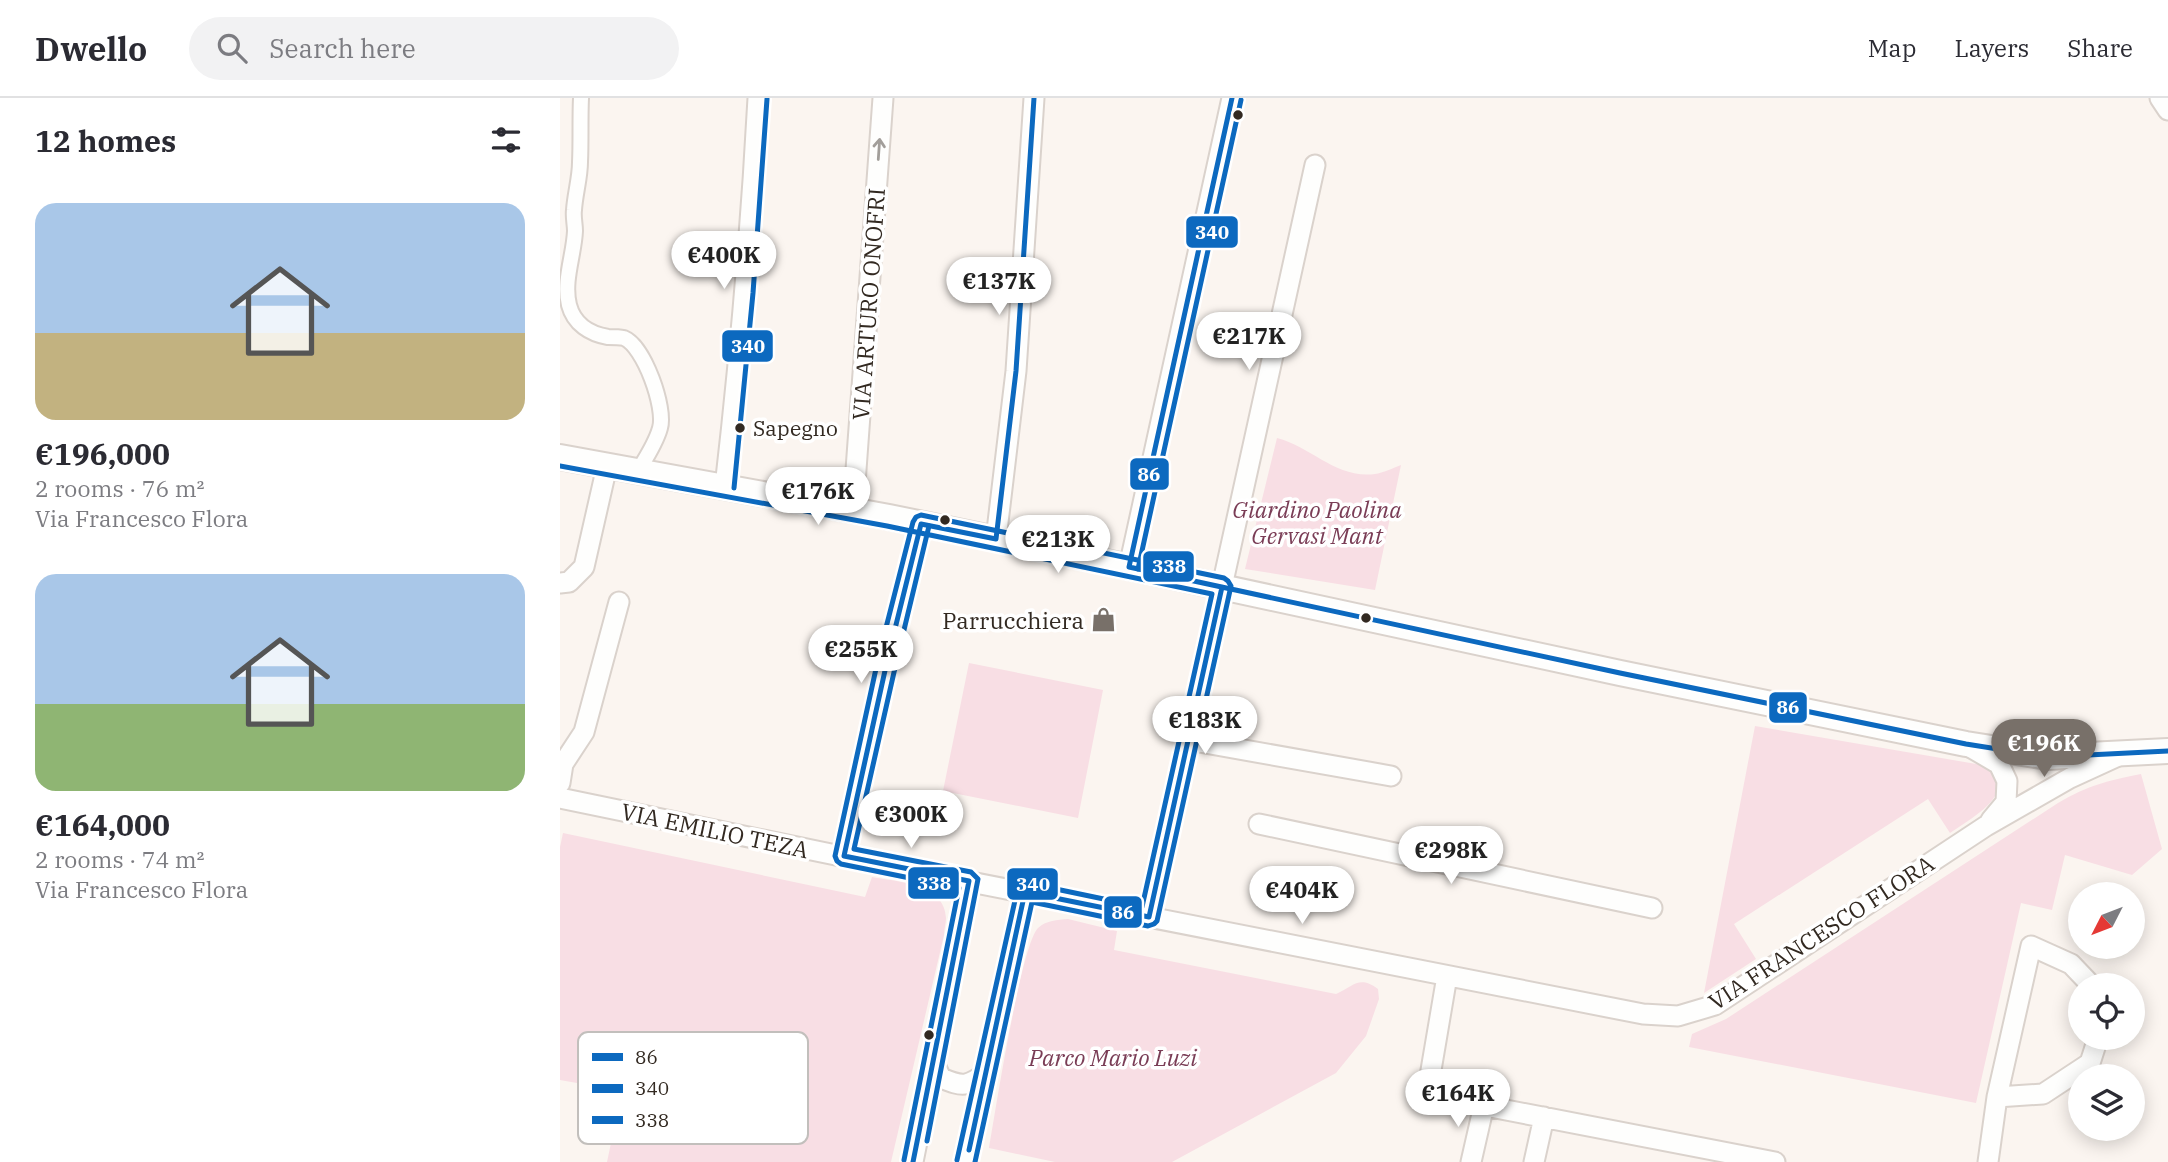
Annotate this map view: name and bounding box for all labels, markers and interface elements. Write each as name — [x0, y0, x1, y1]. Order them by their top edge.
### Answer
search box — [189, 17, 679, 80]
text: Dwello — [35, 27, 147, 70]
icon: search — [213, 29, 251, 67]
text: Search here — [269, 31, 416, 65]
text: Map — [1868, 32, 1916, 64]
text: Layers — [1954, 32, 2029, 64]
text: Share — [2067, 32, 2133, 64]
unlabelled marker — [1231, 108, 1245, 122]
text: 12 homes — [35, 121, 176, 160]
icon: filters — [487, 121, 525, 159]
one-way arrow — [873, 139, 886, 161]
street label: VIA ARTURO ONOFRI — [845, 187, 891, 421]
line badge: 340 — [1185, 215, 1239, 249]
text: 340 — [1195, 220, 1229, 244]
pin: €400K — [675, 232, 773, 291]
text: €400K — [687, 239, 761, 269]
icon: home — [217, 248, 343, 374]
pin: €137K — [950, 258, 1048, 317]
text: €137K — [962, 265, 1036, 295]
pin: €217K — [1200, 313, 1298, 372]
text: €217K — [1212, 320, 1286, 350]
line badge: 340 — [721, 329, 774, 363]
text: 340 — [731, 334, 765, 358]
place label: Sapegno — [753, 414, 838, 442]
marker: Sapegno — [733, 421, 747, 435]
text: €196,000 — [35, 434, 170, 473]
line badge: 86 — [1129, 457, 1170, 491]
text: 86 — [1138, 462, 1160, 486]
pin: €176K — [769, 468, 867, 527]
text: 2 rooms · 76 m² — [35, 473, 205, 503]
text: €176K — [781, 475, 855, 505]
park label: Giardino Paolina Gervasi Mant — [1232, 494, 1402, 550]
text: Via Francesco Flora — [35, 503, 248, 533]
unlabelled marker — [938, 513, 952, 527]
pin: €213K — [1009, 516, 1107, 575]
text: €213K — [1021, 523, 1095, 553]
line badge: 338 — [1142, 550, 1195, 583]
text: 338 — [1152, 554, 1186, 578]
place label: Parrucchiera — [942, 605, 1084, 635]
shop icon: Parrucchiera — [1090, 606, 1118, 634]
unlabelled marker — [1359, 611, 1373, 625]
icon: home — [217, 619, 343, 745]
pin: €255K — [812, 626, 910, 685]
text: €255K — [824, 633, 898, 663]
line badge: 86 — [1768, 691, 1808, 724]
text: 86 — [1777, 695, 1799, 719]
pin: €183K — [1156, 696, 1254, 756]
text: €183K — [1168, 704, 1242, 734]
pin: €196K — [1995, 720, 2093, 779]
text: €196K — [2007, 727, 2081, 757]
pin: €300K — [862, 790, 960, 850]
street label: VIA EMILIO TEZA — [619, 796, 812, 865]
text: €300K — [874, 798, 948, 828]
text: €164,000 — [35, 805, 170, 844]
pin: €298K — [1402, 826, 1500, 886]
text: €298K — [1414, 834, 1488, 864]
text: 2 rooms · 74 m² — [35, 844, 205, 874]
street label: VIA FRANCESCO FLORA — [1702, 848, 1940, 1016]
line badge: 338 — [907, 866, 960, 900]
pin: €404K — [1253, 866, 1351, 926]
line badge: 340 — [1006, 867, 1059, 901]
text: 338 — [917, 871, 951, 895]
text: 340 — [1016, 872, 1050, 896]
text: Via Francesco Flora — [35, 874, 248, 904]
text: €404K — [1265, 874, 1339, 904]
north arrow — [2068, 882, 2146, 959]
map controls — [2068, 882, 2145, 1141]
line badge: 86 — [1103, 895, 1143, 929]
text: 86 — [1112, 900, 1134, 924]
button: locate — [2068, 973, 2145, 1050]
unlabelled marker — [922, 1028, 936, 1042]
legend — [578, 1032, 808, 1144]
park label: Parco Mario Luzi — [1028, 1042, 1197, 1072]
text: 86 — [635, 1045, 658, 1069]
button: layers — [2068, 1064, 2145, 1141]
pin: €164K — [1409, 1070, 1507, 1129]
text: 340 — [635, 1076, 669, 1100]
text: €164K — [1421, 1077, 1495, 1107]
text: 338 — [635, 1108, 669, 1132]

